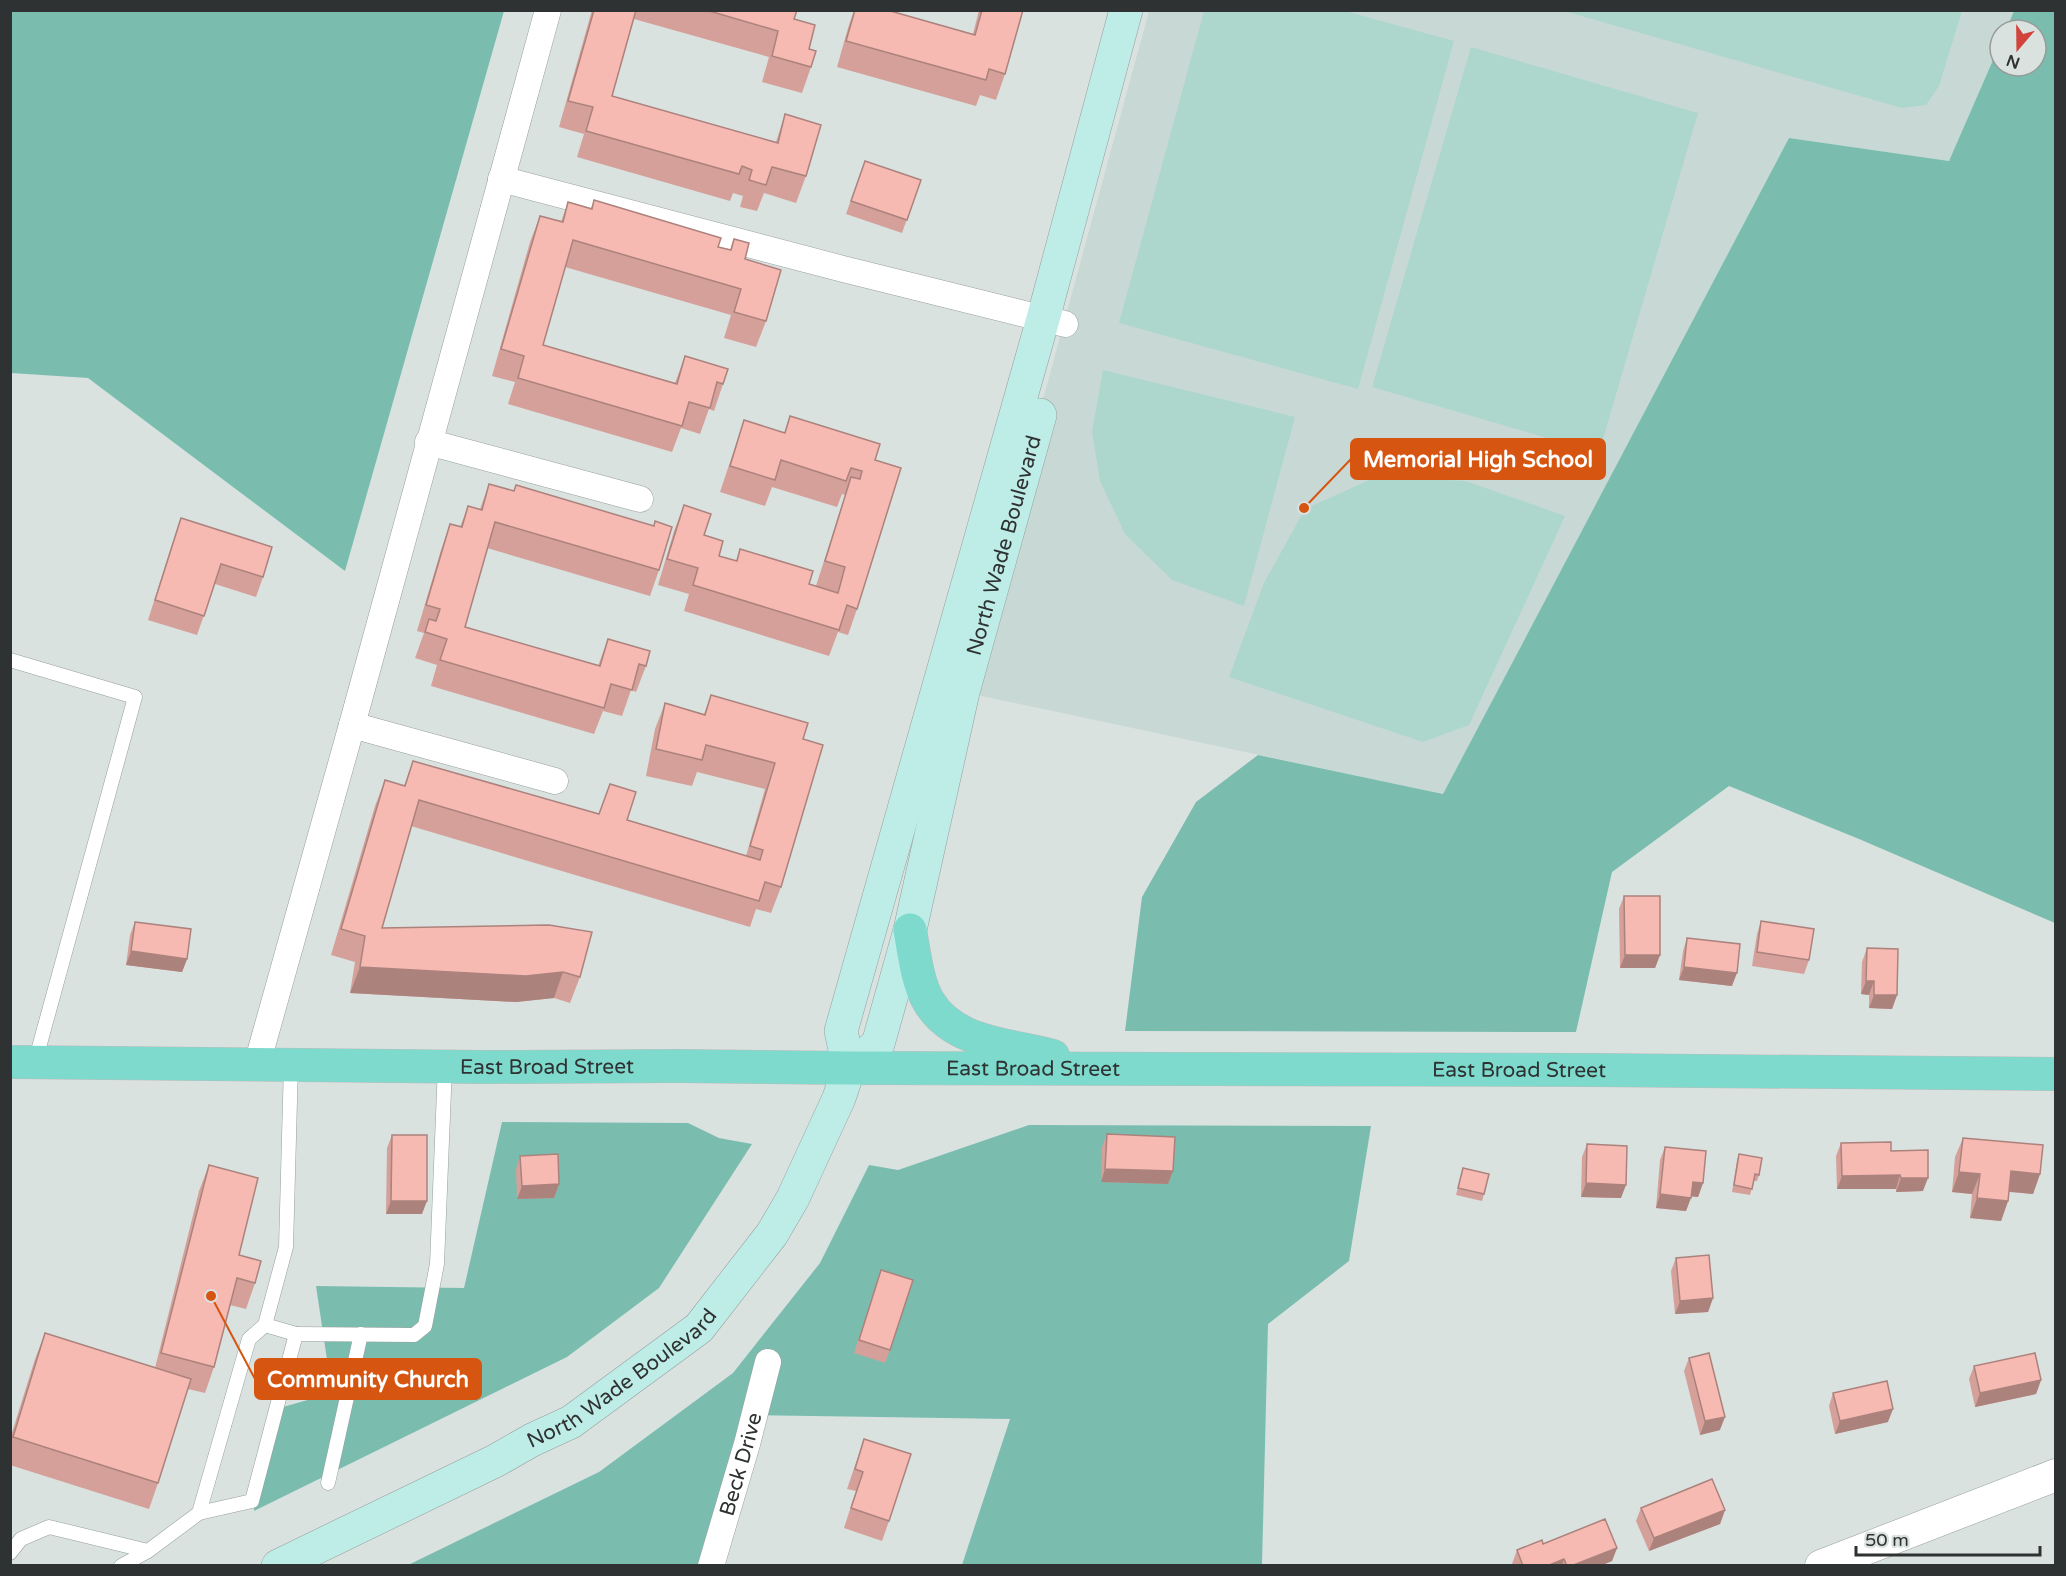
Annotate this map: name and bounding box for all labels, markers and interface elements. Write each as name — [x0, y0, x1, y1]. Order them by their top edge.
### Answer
north arrow — [1988, 18, 2048, 78]
text: N — [2004, 50, 2023, 73]
street label: North Wade Boulevard — [961, 433, 1046, 658]
callout: Memorial High School — [1351, 439, 1605, 479]
text: Memorial High School — [1363, 447, 1593, 473]
street label: East Broad Street — [460, 1054, 634, 1080]
street label: East Broad Street — [946, 1056, 1120, 1081]
street label: East Broad Street — [1432, 1057, 1606, 1083]
street label: North Wade Boulevard — [523, 1303, 722, 1453]
callout: Community Church — [255, 1359, 481, 1399]
text: Community Church — [267, 1367, 469, 1393]
street label: Beck Drive — [714, 1410, 767, 1519]
scale bar — [1856, 1519, 2040, 1557]
text: 50 m — [1865, 1529, 1909, 1551]

